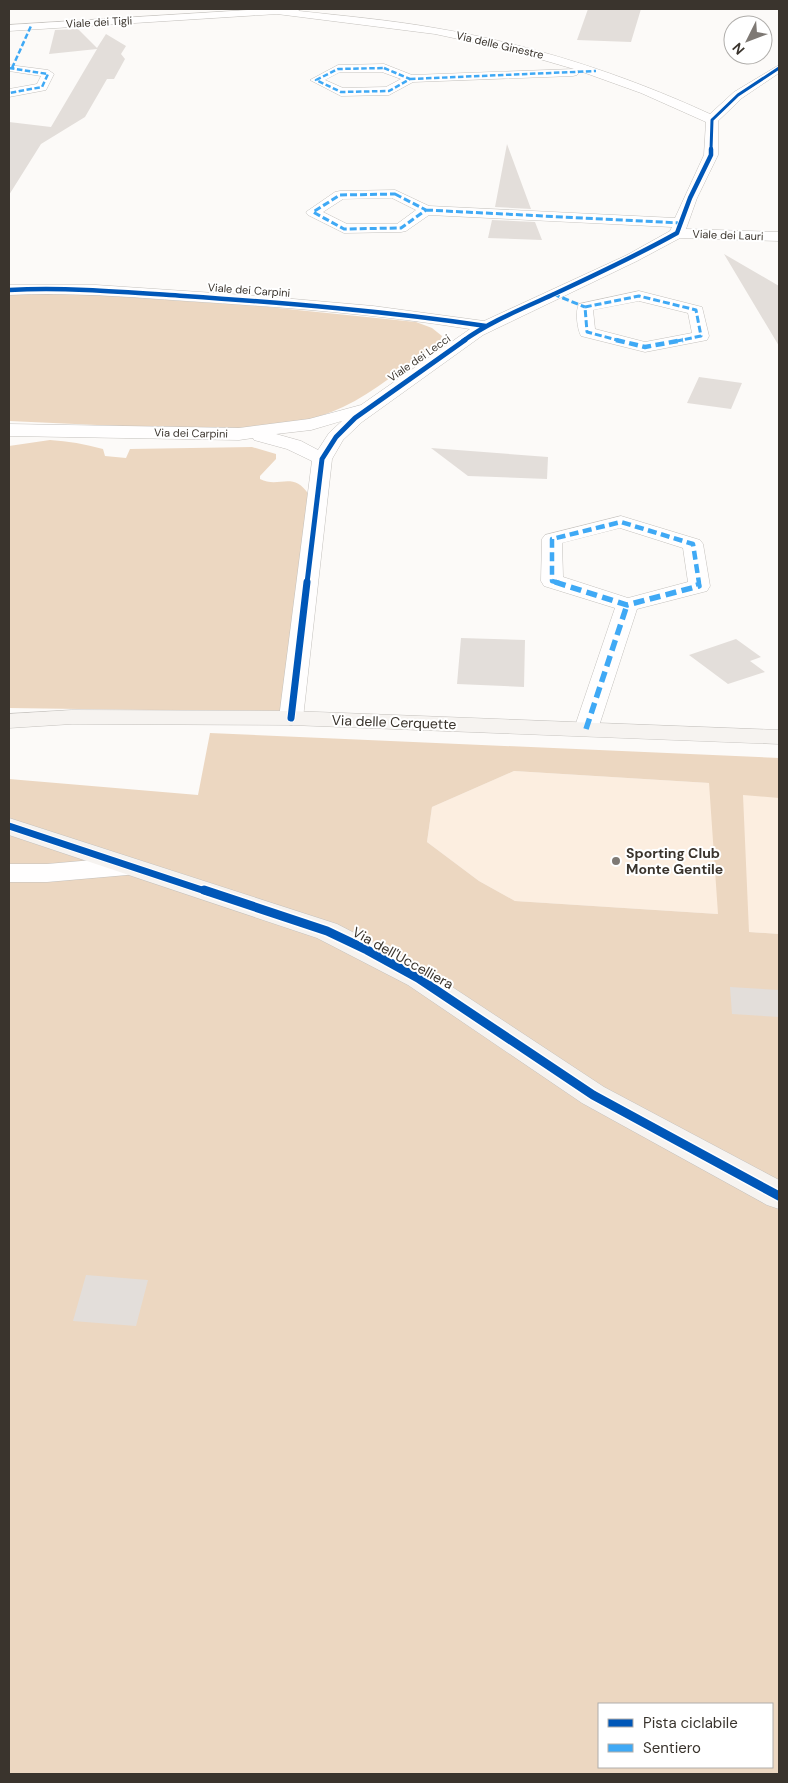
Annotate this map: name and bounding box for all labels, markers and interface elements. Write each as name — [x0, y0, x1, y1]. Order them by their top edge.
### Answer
street label: Viale dei Tigli — [65, 13, 133, 31]
north arrow — [723, 15, 773, 65]
street label: Via delle Ginestre — [455, 28, 545, 62]
text: N — [728, 39, 748, 59]
street label: Viale dei Lauri — [692, 227, 764, 243]
street label: Viale dei Carpini — [207, 280, 291, 300]
street label: Viale dei Lecci — [385, 331, 453, 385]
street label: Via dei Carpini — [154, 425, 228, 441]
street label: Via delle Cerquette — [331, 711, 457, 733]
place label: Sporting Club Monte Gentile — [626, 844, 723, 878]
marker: Sporting Club Monte Gentile — [610, 855, 622, 867]
street label: Via dell'Uccelliera — [349, 923, 457, 993]
legend — [598, 1703, 773, 1768]
text: Pista ciclabile — [643, 1713, 738, 1733]
text: Sentiero — [643, 1738, 701, 1758]

